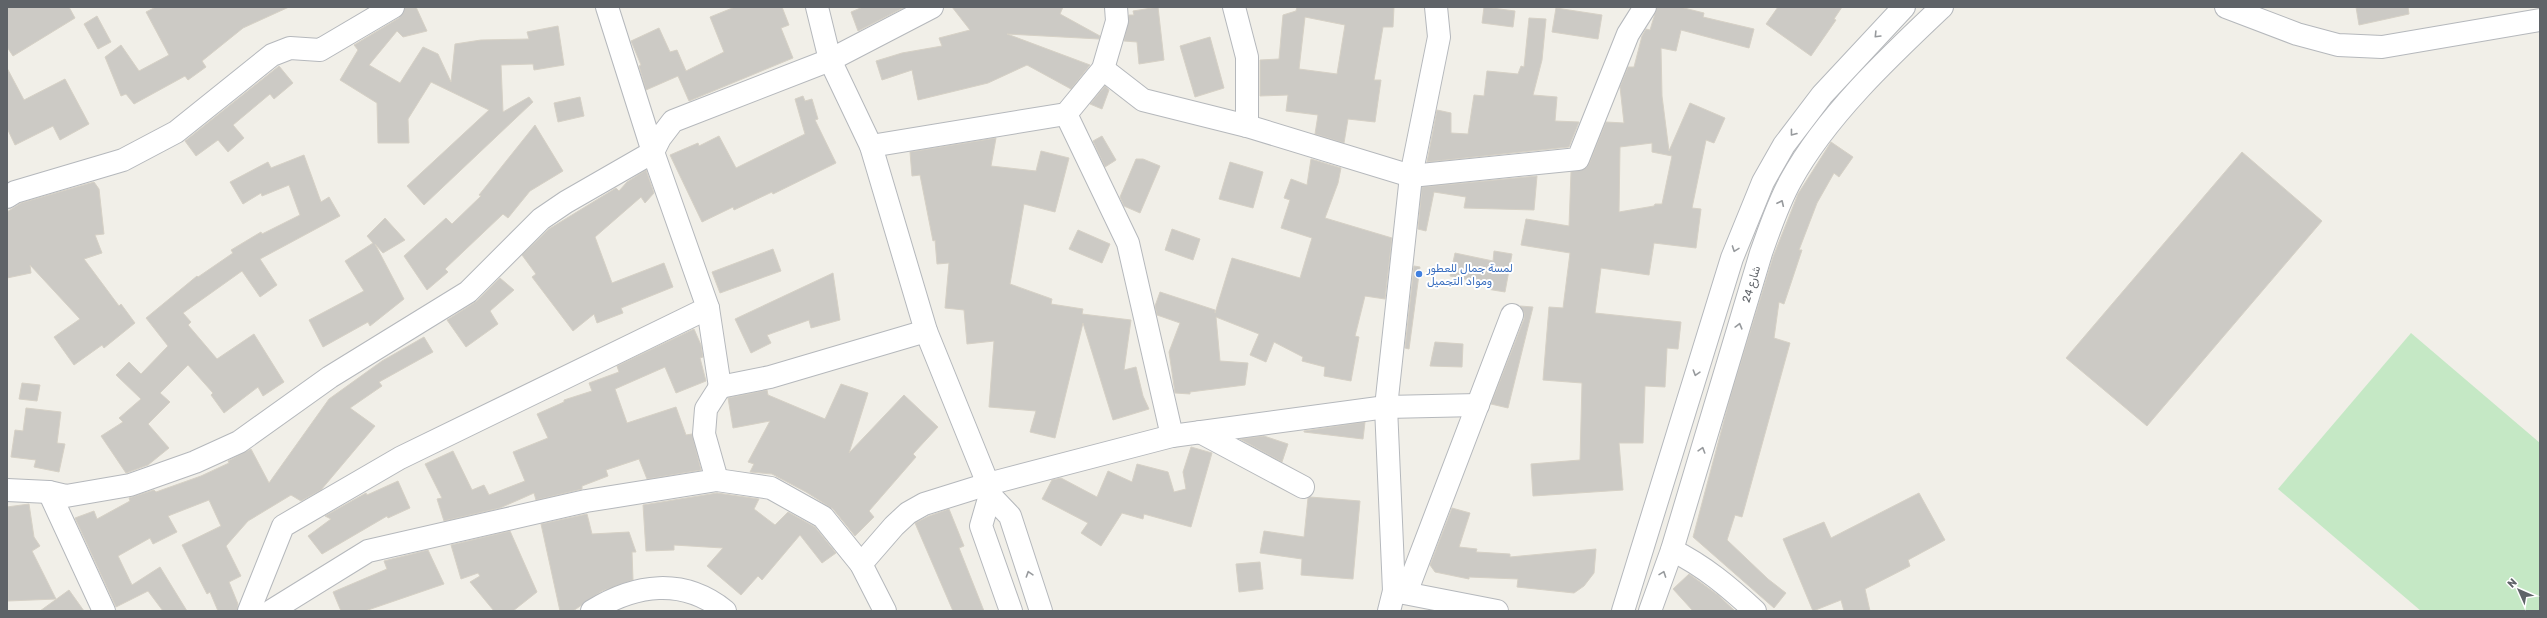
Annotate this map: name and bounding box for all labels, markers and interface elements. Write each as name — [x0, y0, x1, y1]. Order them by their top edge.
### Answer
one-way arrow — [1874, 30, 1882, 38]
one-way arrow — [1790, 129, 1797, 136]
one-way arrow — [1776, 199, 1784, 207]
one-way arrow — [1731, 246, 1740, 253]
place label: لمسة جمال للعطور ومواد التجميل — [1426, 262, 1513, 289]
street label: شارع 24 — [1740, 264, 1765, 305]
marker: لمسة جمال للعطور ومواد التجميل — [1414, 269, 1424, 279]
one-way arrow — [1734, 323, 1743, 330]
one-way arrow — [1692, 370, 1701, 377]
one-way arrow — [1697, 447, 1706, 454]
north arrow — [2499, 570, 2539, 610]
one-way arrow — [1025, 571, 1034, 578]
one-way arrow — [1658, 571, 1667, 578]
text: N — [2505, 576, 2520, 591]

